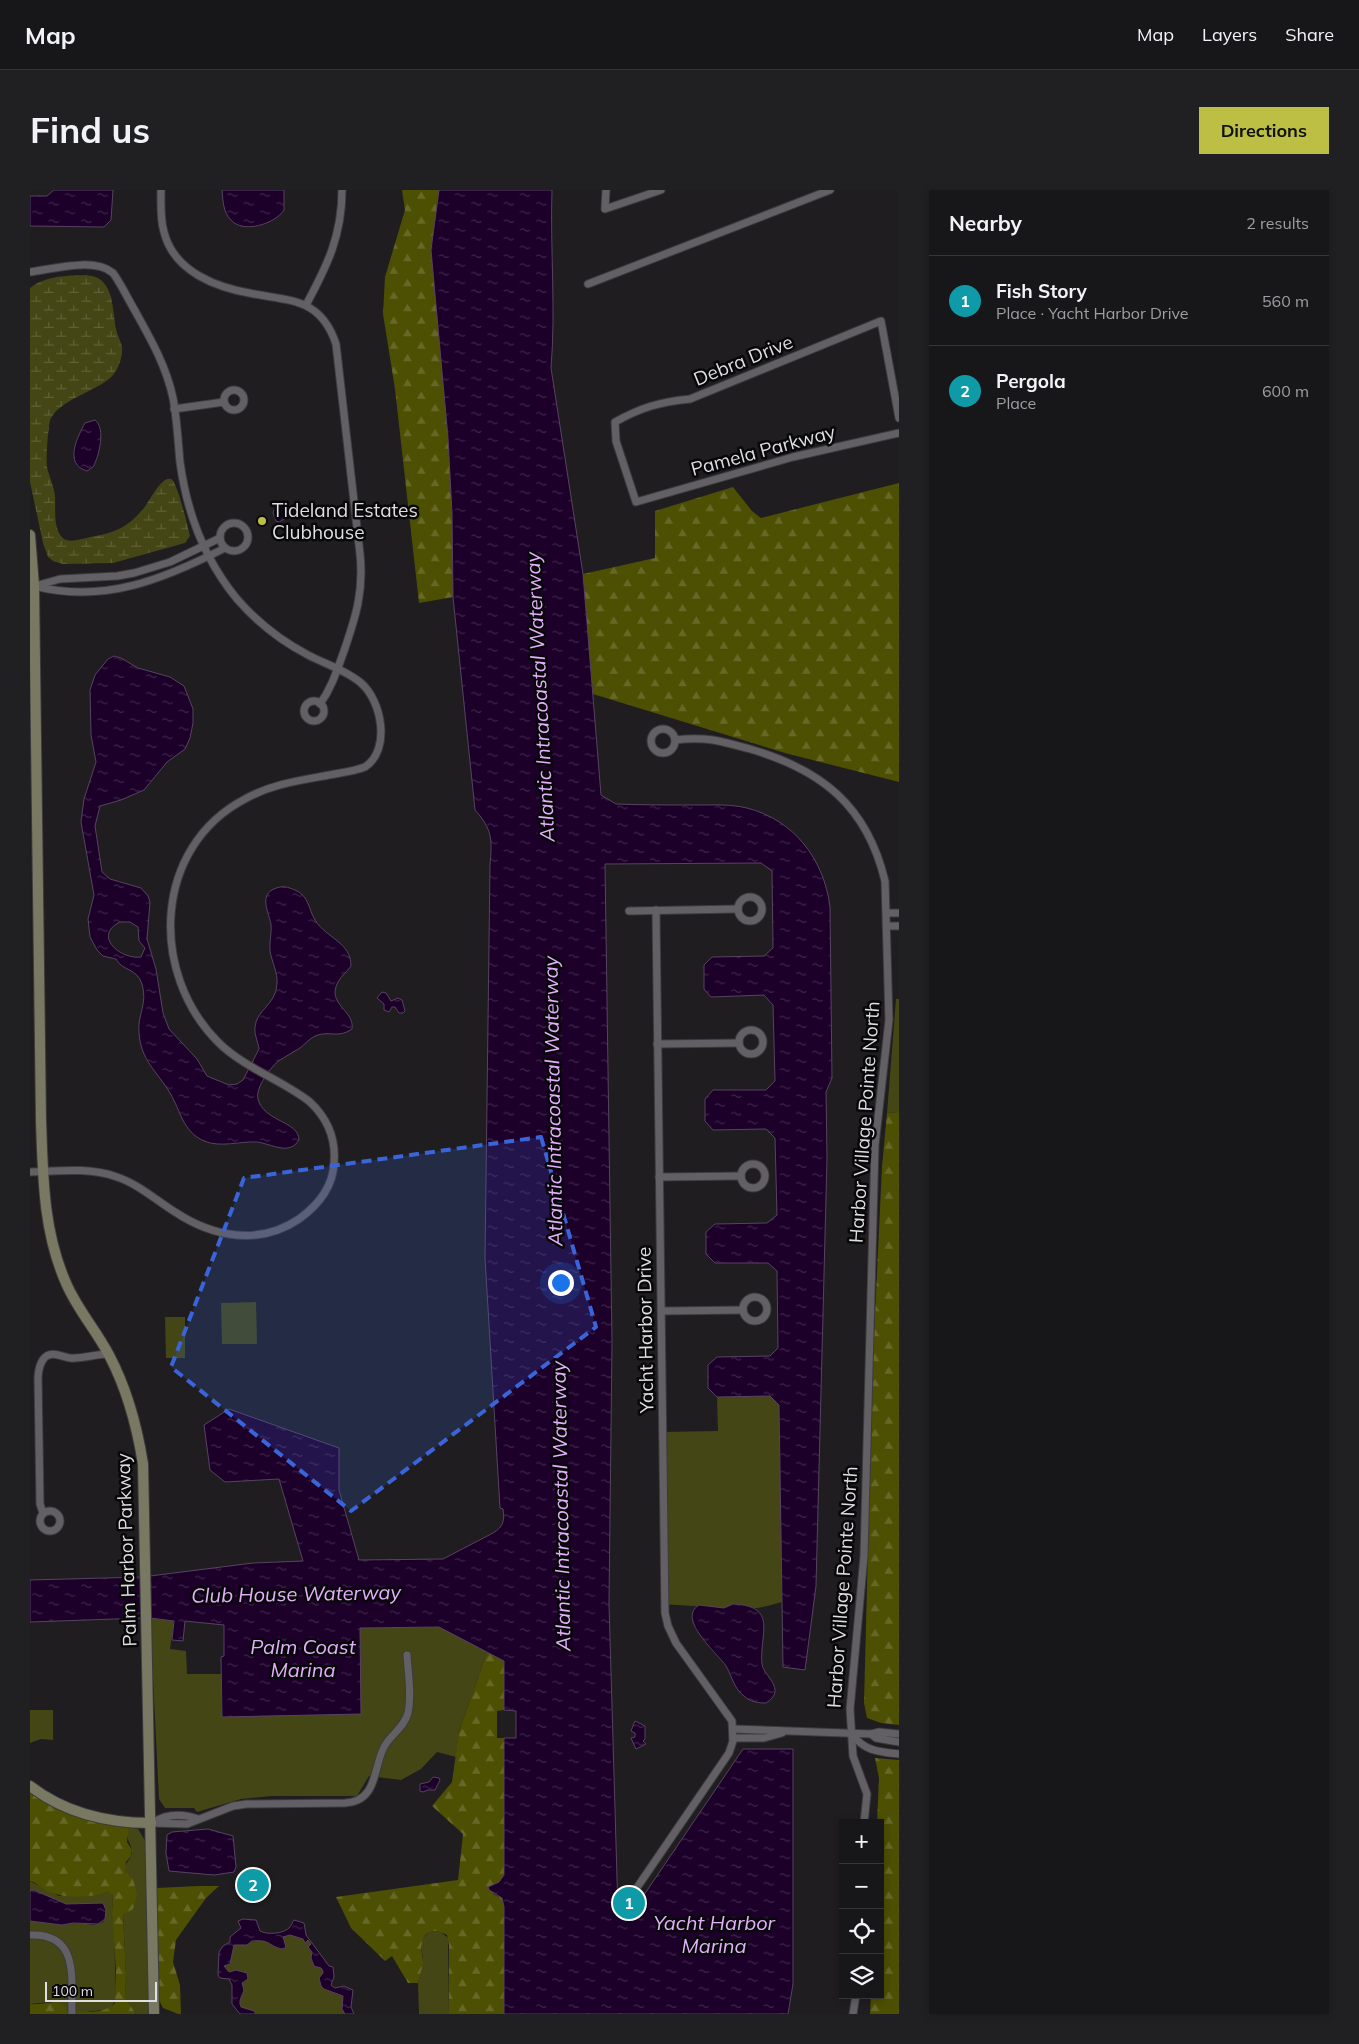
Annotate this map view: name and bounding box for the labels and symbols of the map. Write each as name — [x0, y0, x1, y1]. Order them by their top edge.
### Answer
street label: Debra Drive — [690, 329, 796, 391]
street label: Pamela Parkway — [688, 419, 838, 481]
place label: Tideland Estates Clubhouse — [272, 498, 418, 544]
marker: Tideland Estates Clubhouse — [256, 515, 268, 527]
water label: Atlantic Intracoastal Waterway — [519, 550, 560, 844]
water label: Atlantic Intracoastal Waterway — [537, 954, 568, 1247]
street label: Harbor Village Pointe North — [844, 1000, 884, 1244]
street label: Yacht Harbor Drive — [632, 1247, 658, 1414]
your location — [548, 1270, 574, 1296]
water label: Atlantic Intracoastal Waterway — [545, 1359, 576, 1652]
street label: Palm Harbor Parkway — [111, 1453, 141, 1647]
street label: Harbor Village Pointe North — [822, 1465, 862, 1709]
water label: Club House Waterway — [191, 1579, 403, 1608]
water label: Palm Coast Marina — [250, 1634, 357, 1682]
pin: 2 — [237, 1866, 269, 1904]
pin: 1 — [613, 1884, 645, 1922]
water label: Yacht Harbor Marina — [653, 1910, 776, 1958]
scale bar — [45, 1979, 158, 2002]

